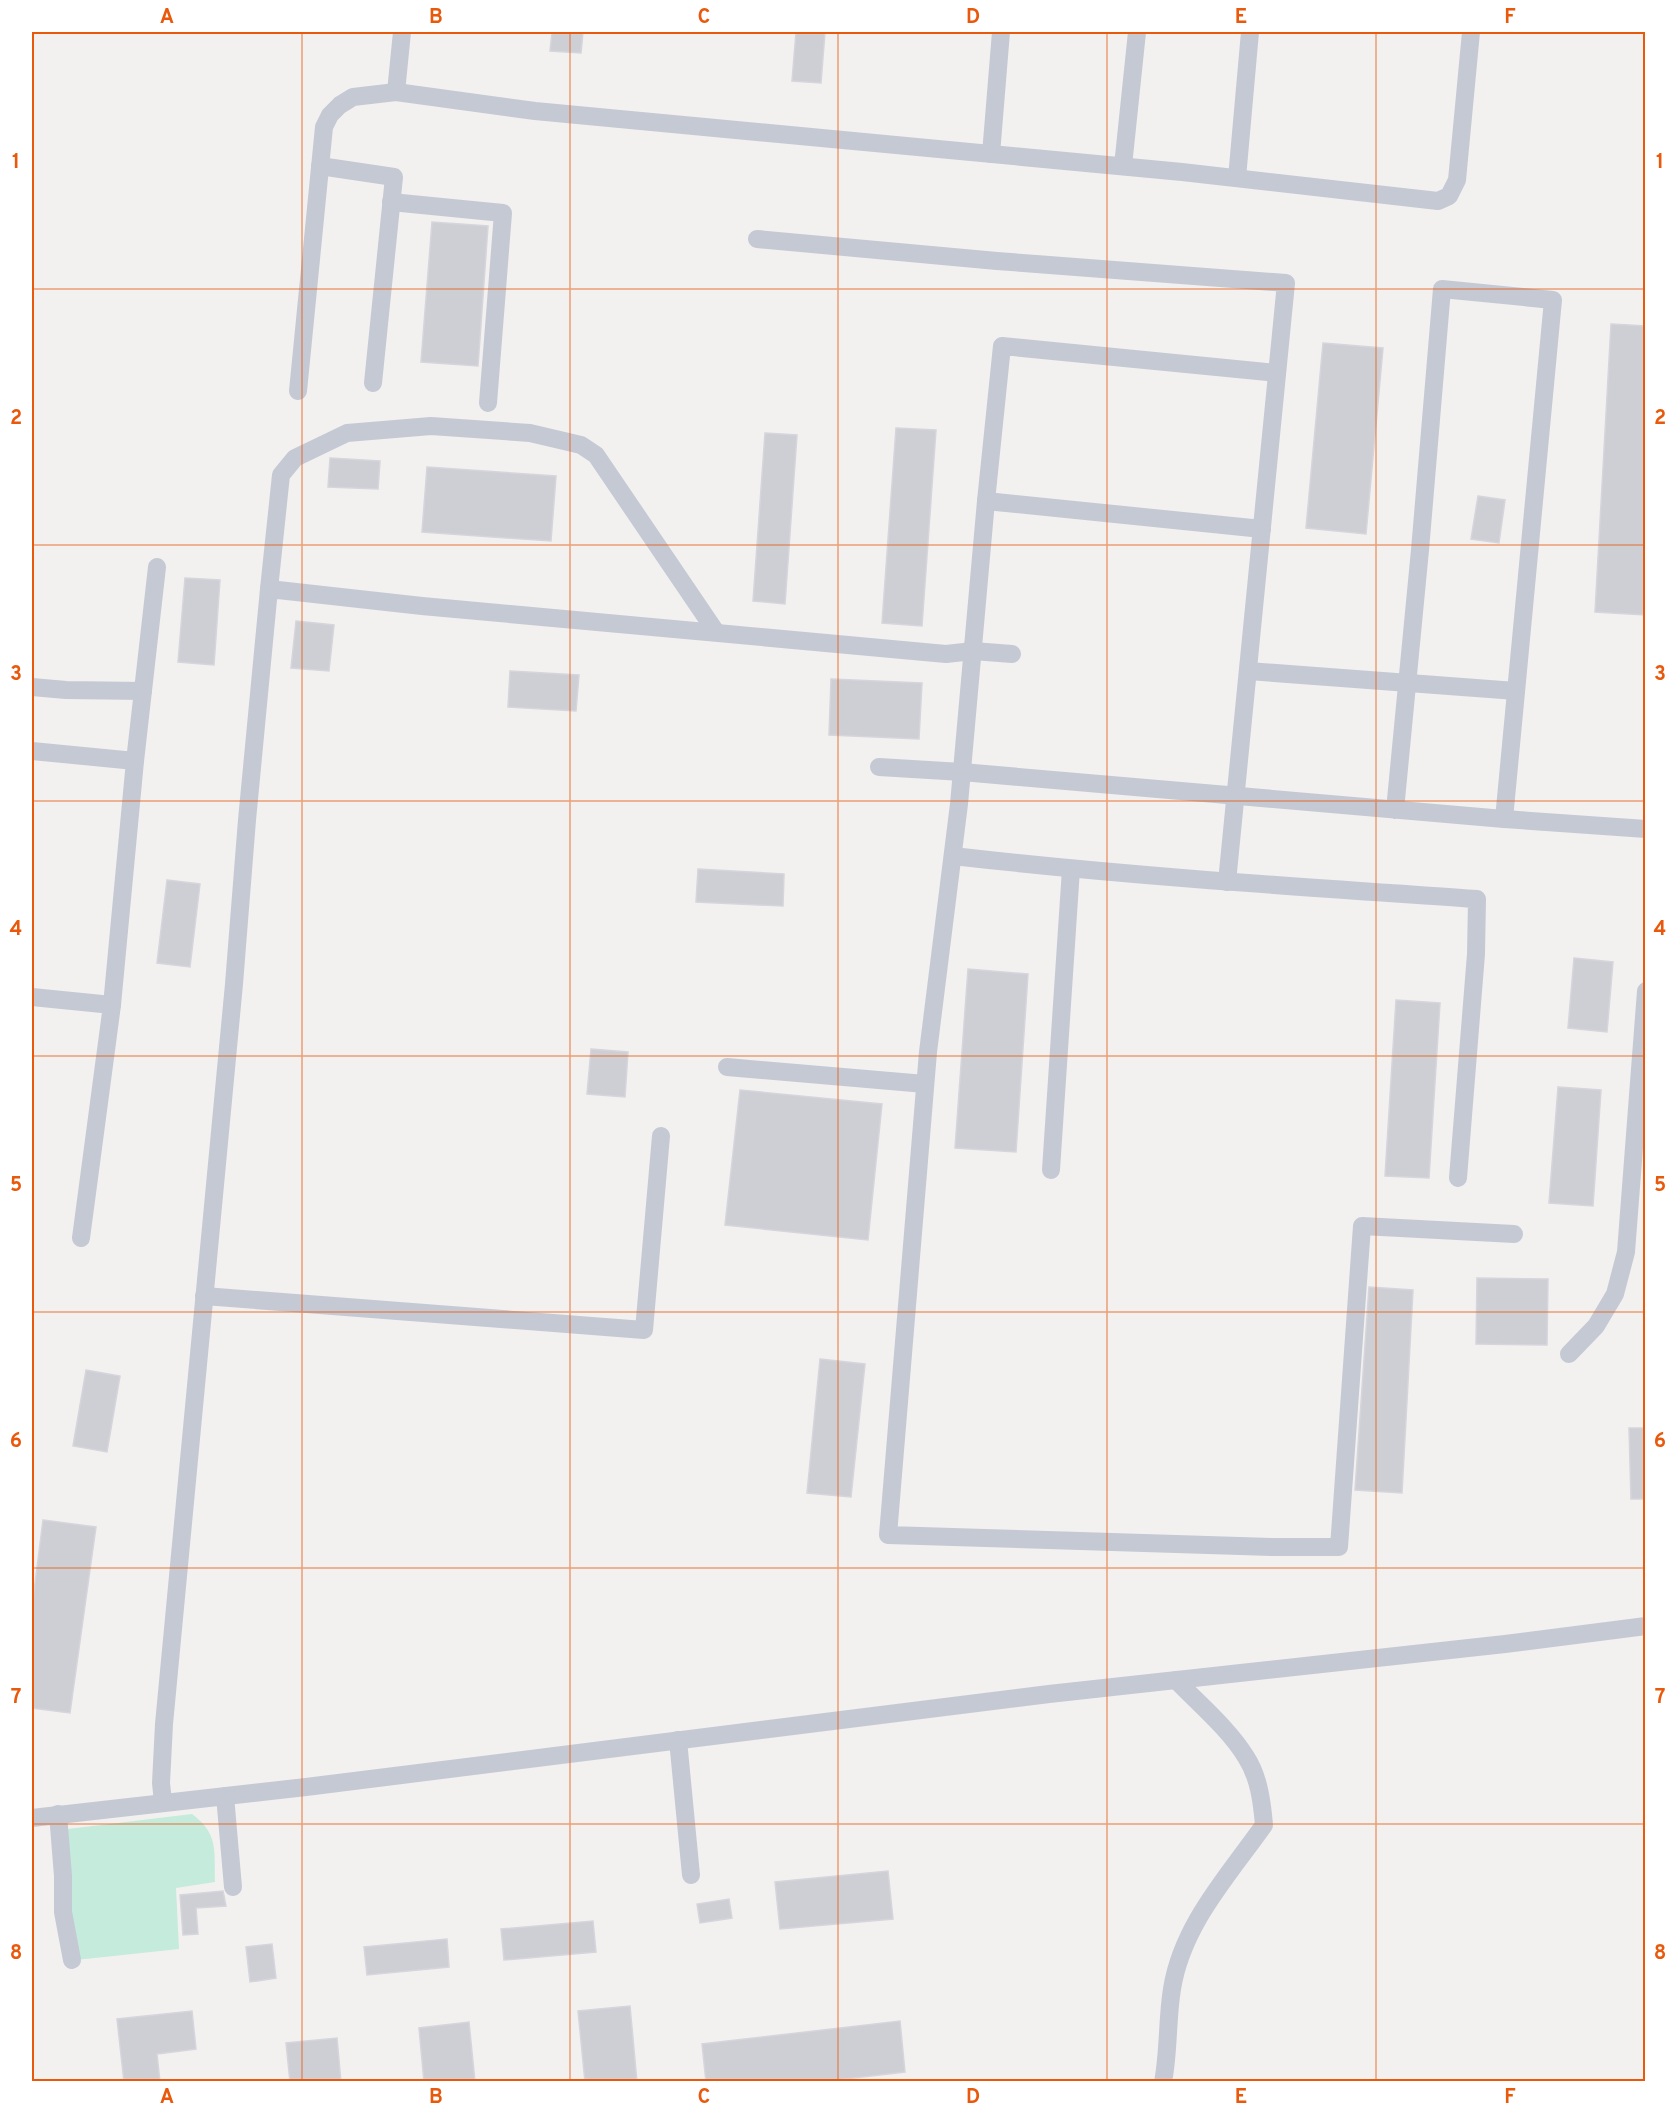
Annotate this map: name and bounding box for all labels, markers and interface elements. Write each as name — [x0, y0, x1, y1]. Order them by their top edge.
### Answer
text: A — [160, 5, 174, 31]
text: B — [429, 5, 443, 31]
text: C — [698, 5, 710, 31]
text: D — [966, 5, 980, 31]
text: E — [1235, 5, 1247, 31]
text: F — [1504, 5, 1516, 31]
text: 1 — [12, 150, 20, 176]
text: 1 — [1656, 150, 1664, 176]
text: 2 — [10, 406, 22, 432]
text: 2 — [1654, 406, 1666, 432]
text: 3 — [10, 662, 22, 688]
text: 3 — [1654, 662, 1666, 688]
text: 4 — [10, 917, 22, 943]
text: 4 — [1654, 917, 1666, 943]
text: 5 — [10, 1173, 22, 1199]
text: 5 — [1654, 1173, 1666, 1199]
text: 6 — [10, 1429, 22, 1455]
text: 6 — [1654, 1429, 1666, 1455]
text: 7 — [11, 1685, 21, 1711]
text: 7 — [1655, 1685, 1665, 1711]
text: 8 — [10, 1941, 22, 1967]
text: 8 — [1654, 1941, 1666, 1967]
text: A — [160, 2085, 174, 2111]
text: B — [429, 2085, 443, 2111]
text: C — [698, 2085, 710, 2111]
text: D — [966, 2085, 980, 2111]
text: E — [1235, 2085, 1247, 2111]
text: F — [1504, 2085, 1516, 2111]

